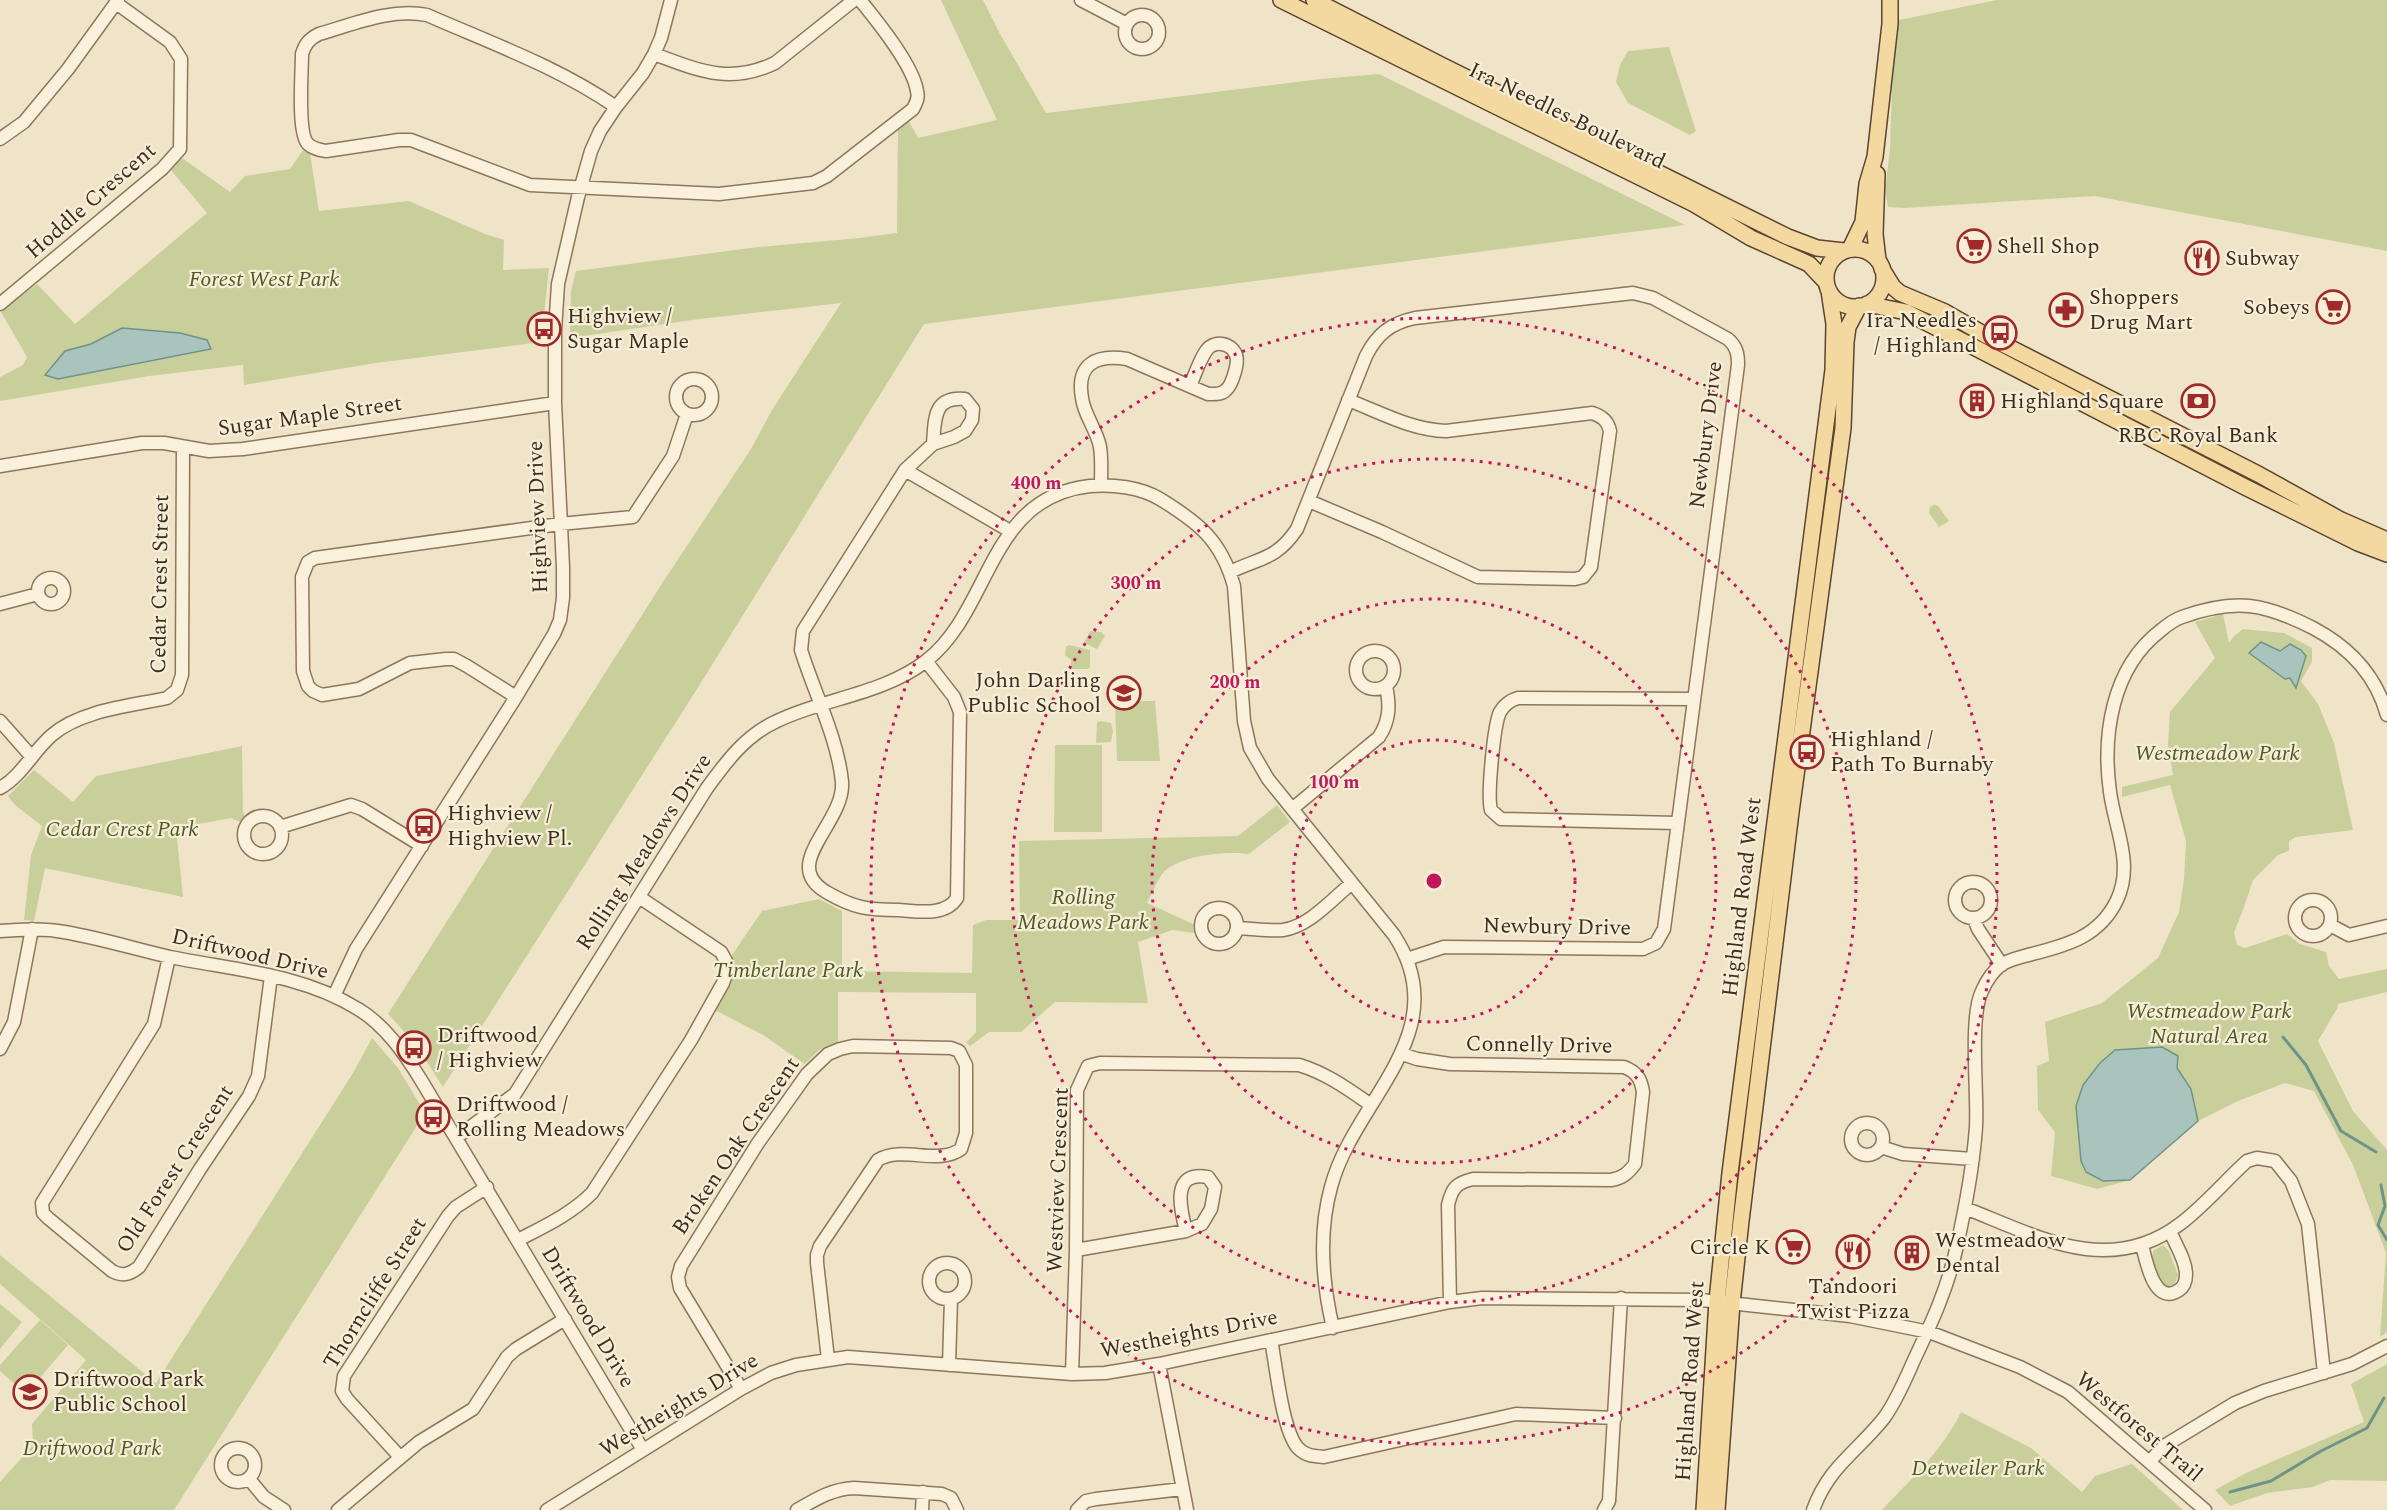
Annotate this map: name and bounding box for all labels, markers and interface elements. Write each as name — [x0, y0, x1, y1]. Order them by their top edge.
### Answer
street label: Ira Needles Boulevard — [1463, 54, 1671, 178]
street label: Hoddle Crescent — [18, 135, 164, 267]
supermarket icon: Shell Shop — [1956, 228, 1992, 264]
place label: Shell Shop — [1997, 230, 2099, 263]
restaurant icon: Subway — [2184, 240, 2220, 276]
place label: Subway — [2225, 242, 2301, 275]
park label: Forest West Park — [189, 263, 339, 296]
place label: Shoppers Drug Mart — [2089, 281, 2193, 339]
supermarket icon: Sobeys — [2315, 289, 2351, 325]
place label: Sobeys — [2243, 291, 2310, 324]
pharmacy icon: Shoppers Drug Mart — [2048, 292, 2084, 328]
place label: Highview / Sugar Maple — [567, 300, 689, 358]
place label: Ira Needles / Highland — [1865, 304, 1977, 362]
bus stop icon: Highview / Sugar Maple — [526, 311, 562, 347]
bus stop icon: Ira Needles / Highland — [1982, 315, 2018, 351]
street label: Newbury Drive — [1681, 359, 1731, 511]
building icon: Highland Square — [1959, 383, 1995, 419]
bank icon: RBC Royal Bank — [2180, 383, 2216, 419]
place label: Highland Square — [2000, 385, 2164, 418]
street label: Sugar Maple Street — [216, 387, 404, 445]
place label: RBC Royal Bank — [2118, 419, 2278, 452]
street label: Highview Drive — [519, 440, 557, 594]
text: 400 m — [1010, 470, 1062, 497]
street label: Cedar Crest Street — [142, 494, 178, 674]
text: 300 m — [1110, 570, 1162, 597]
place label: John Darling Public School — [967, 664, 1101, 722]
text: 200 m — [1209, 669, 1261, 696]
school or university icon: John Darling Public School — [1106, 675, 1142, 711]
place label: Highland / Path To Burnaby — [1830, 723, 1995, 781]
bus stop icon: Highland / Path To Burnaby — [1789, 734, 1825, 770]
park label: Westmeadow Park — [2134, 737, 2300, 770]
street label: Rolling Meadows Drive — [568, 747, 720, 957]
text: 100 m — [1308, 769, 1360, 796]
street label: Highland Road West — [1713, 795, 1771, 999]
place label: Highview / Highview Pl. — [447, 797, 572, 855]
bus stop icon: Highview / Highview Pl. — [406, 808, 442, 844]
park label: Cedar Crest Park — [45, 813, 199, 846]
centre of rings — [1424, 871, 1444, 891]
park label: Rolling Meadows Park — [1017, 881, 1149, 939]
street label: Newbury Drive — [1483, 909, 1631, 945]
street label: Driftwood Drive — [168, 920, 332, 988]
park label: Timberlane Park — [713, 954, 863, 987]
park label: Westmeadow Park Natural Area — [2126, 995, 2292, 1053]
place label: Driftwood / Highview — [437, 1019, 543, 1077]
street label: Connelly Drive — [1465, 1027, 1613, 1063]
bus stop icon: Driftwood / Highview — [396, 1030, 432, 1066]
street label: Broken Oak Crescent — [664, 1050, 808, 1242]
street label: Old Forest Crescent — [108, 1078, 242, 1260]
street label: Westview Crescent — [1038, 1086, 1078, 1273]
place label: Driftwood / Rolling Meadows — [456, 1088, 625, 1146]
bus stop icon: Driftwood / Rolling Meadows — [415, 1099, 451, 1135]
street label: Thorncliffe Street — [315, 1210, 435, 1375]
place label: Westmeadow Dental — [1935, 1224, 2067, 1282]
supermarket icon: Circle K — [1775, 1229, 1811, 1265]
place label: Circle K — [1689, 1231, 1770, 1264]
restaurant icon: Tandoori Twist Pizza — [1835, 1234, 1871, 1270]
building icon: Westmeadow Dental — [1894, 1235, 1930, 1271]
street label: Driftwood Drive — [533, 1240, 643, 1394]
place label: Tandoori Twist Pizza — [1796, 1270, 1910, 1328]
street label: Highland Road West — [1667, 1279, 1713, 1482]
street label: Westheights Drive — [1097, 1301, 1281, 1367]
street label: Westheights Drive — [593, 1344, 765, 1466]
place label: Driftwood Park Public School — [53, 1363, 205, 1421]
street label: Westforest Trail — [2068, 1364, 2210, 1490]
school or university icon: Driftwood Park Public School — [12, 1374, 48, 1410]
park label: Driftwood Park — [23, 1432, 161, 1465]
park label: Detweiler Park — [1911, 1452, 2045, 1485]

